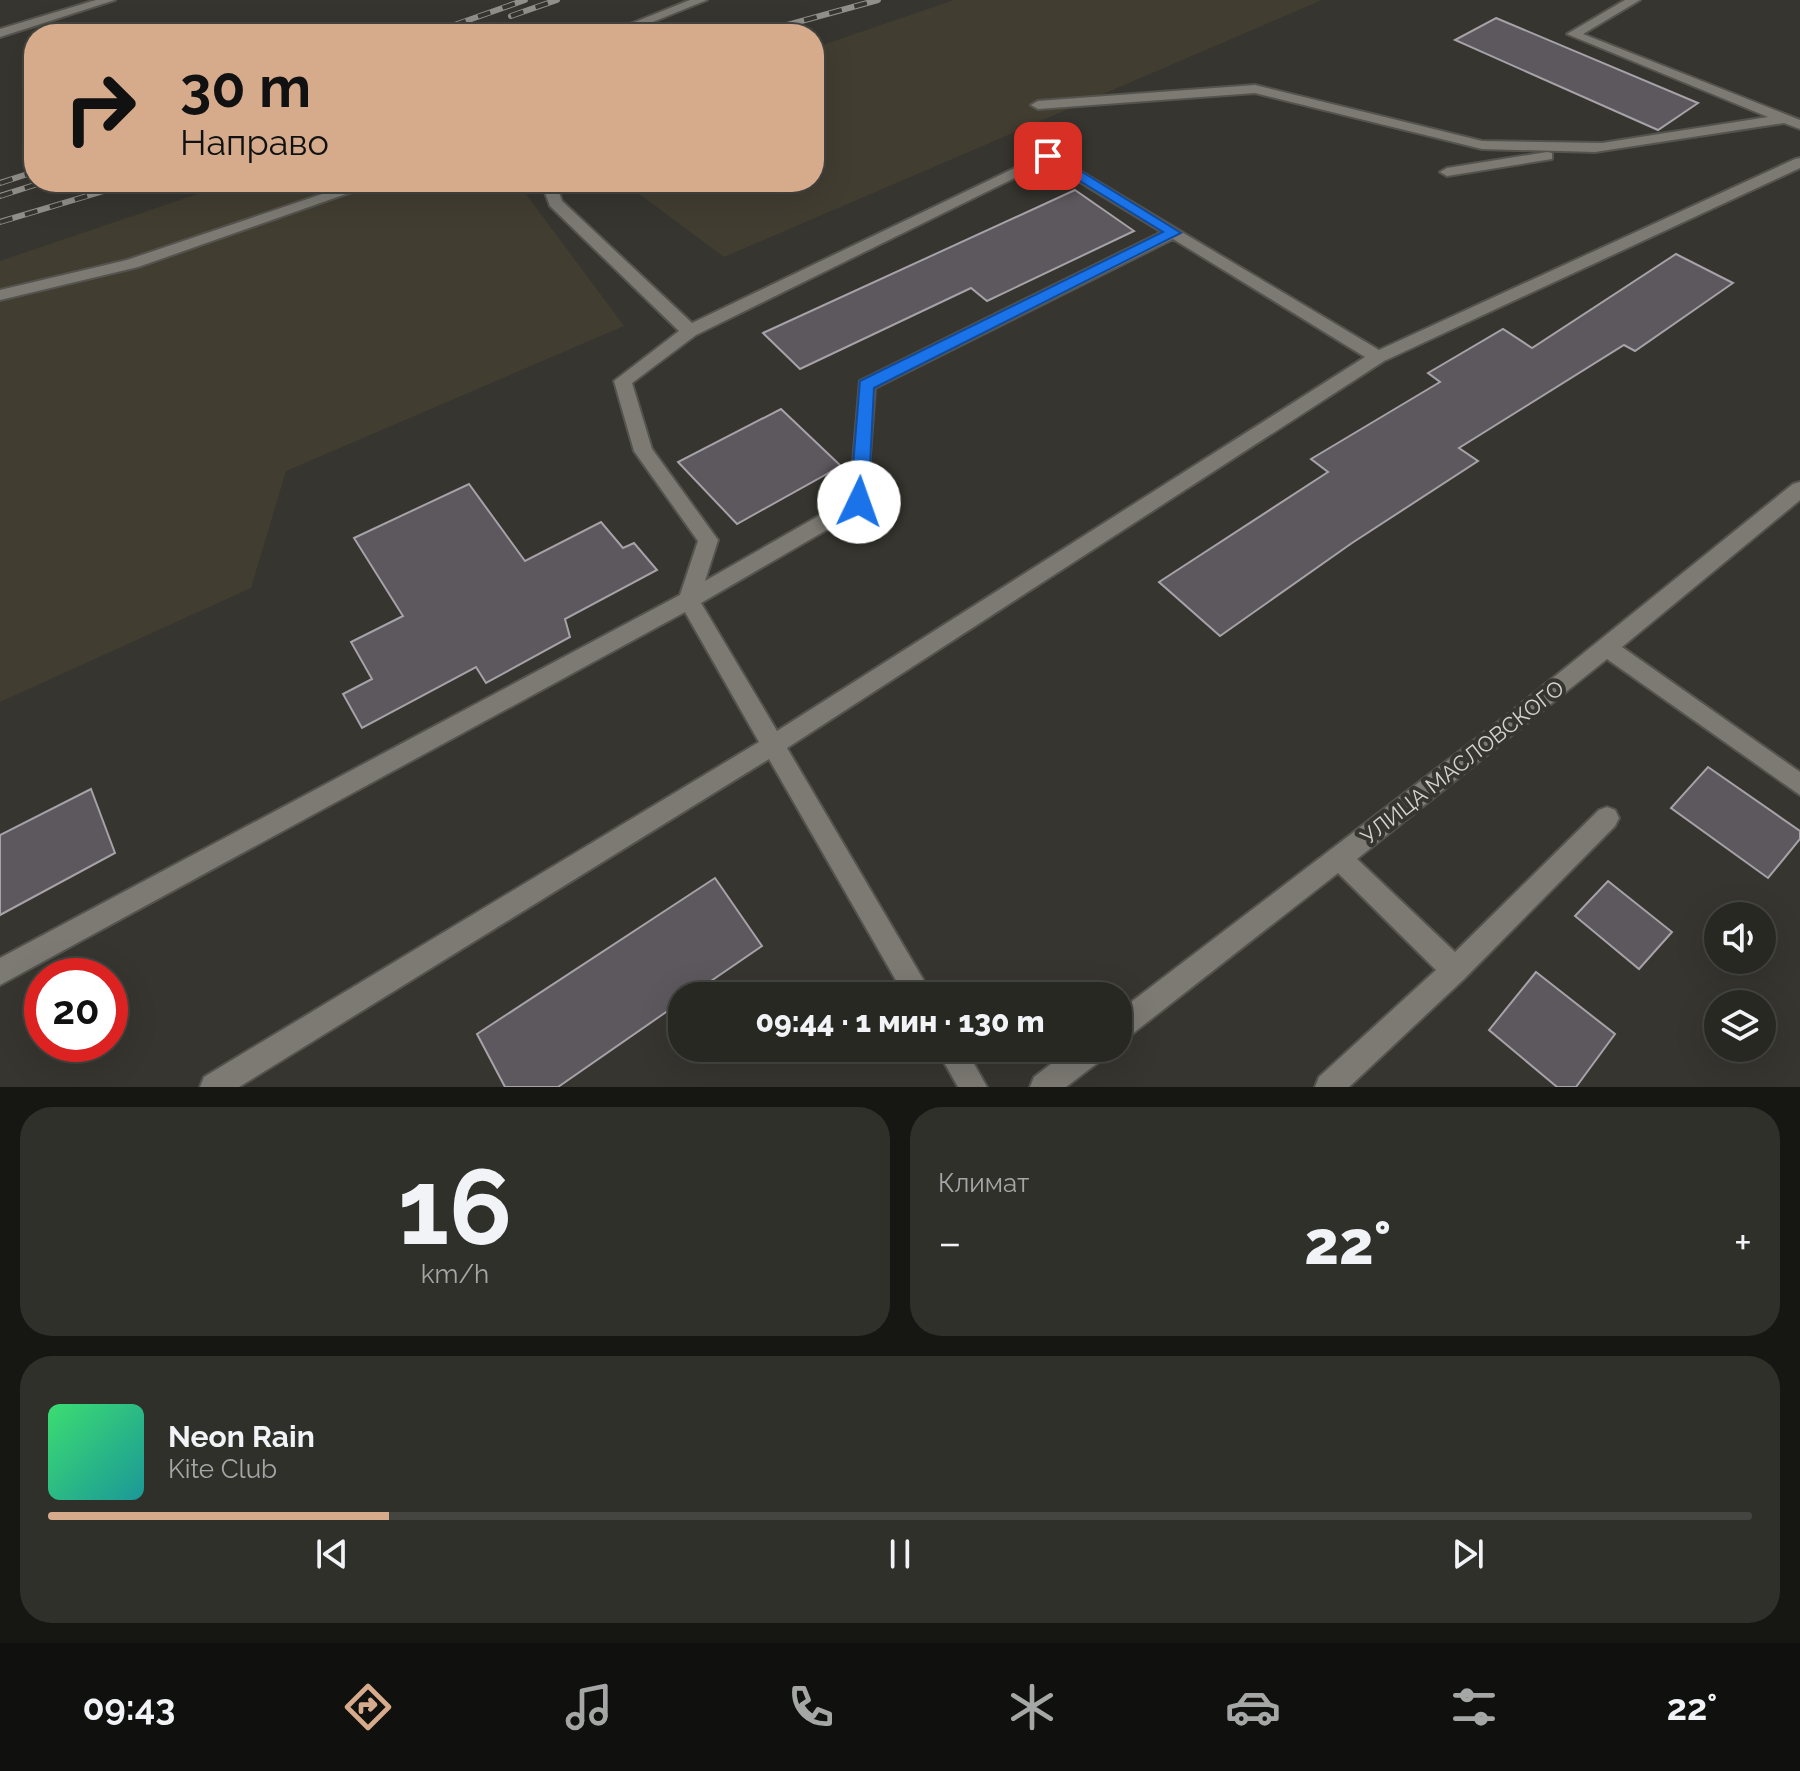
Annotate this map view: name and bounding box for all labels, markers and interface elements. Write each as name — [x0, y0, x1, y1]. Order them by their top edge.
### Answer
text: 30 m — [180, 54, 311, 120]
icon: right — [48, 56, 152, 160]
text: Направо — [180, 121, 329, 163]
pin — [1014, 122, 1082, 190]
icon: arrive — [1026, 134, 1070, 178]
position arrow — [817, 460, 901, 544]
street label: УЛИЦА МАСЛОВСКОГО — [1355, 675, 1569, 849]
map controls — [1704, 902, 1776, 1062]
button: sound — [1704, 902, 1776, 974]
speed limit sign: 20 — [24, 958, 128, 1062]
button: layers — [1704, 990, 1776, 1062]
text: 09:44 · 1 мин · 130 m — [755, 1004, 1045, 1039]
text: 16 — [398, 1146, 512, 1268]
text: Климат — [938, 1168, 1029, 1198]
text: 22° — [1304, 1208, 1391, 1278]
text: − — [938, 1217, 962, 1268]
text: + — [1734, 1217, 1752, 1268]
text: km/h — [421, 1259, 489, 1289]
text: Neon Rain — [168, 1419, 315, 1454]
text: Kite Club — [168, 1454, 277, 1484]
icon: previous — [310, 1532, 354, 1576]
icon: pause — [878, 1532, 922, 1576]
icon: next — [1446, 1532, 1490, 1576]
icon: directions — [340, 1679, 396, 1735]
icon: music — [561, 1679, 617, 1735]
icon: phone — [783, 1679, 839, 1735]
icon: climate — [1004, 1679, 1060, 1735]
icon: car — [1225, 1679, 1281, 1735]
icon: filters — [1446, 1679, 1502, 1735]
text: 09:43 — [83, 1686, 175, 1728]
text: 22° — [1667, 1686, 1717, 1728]

